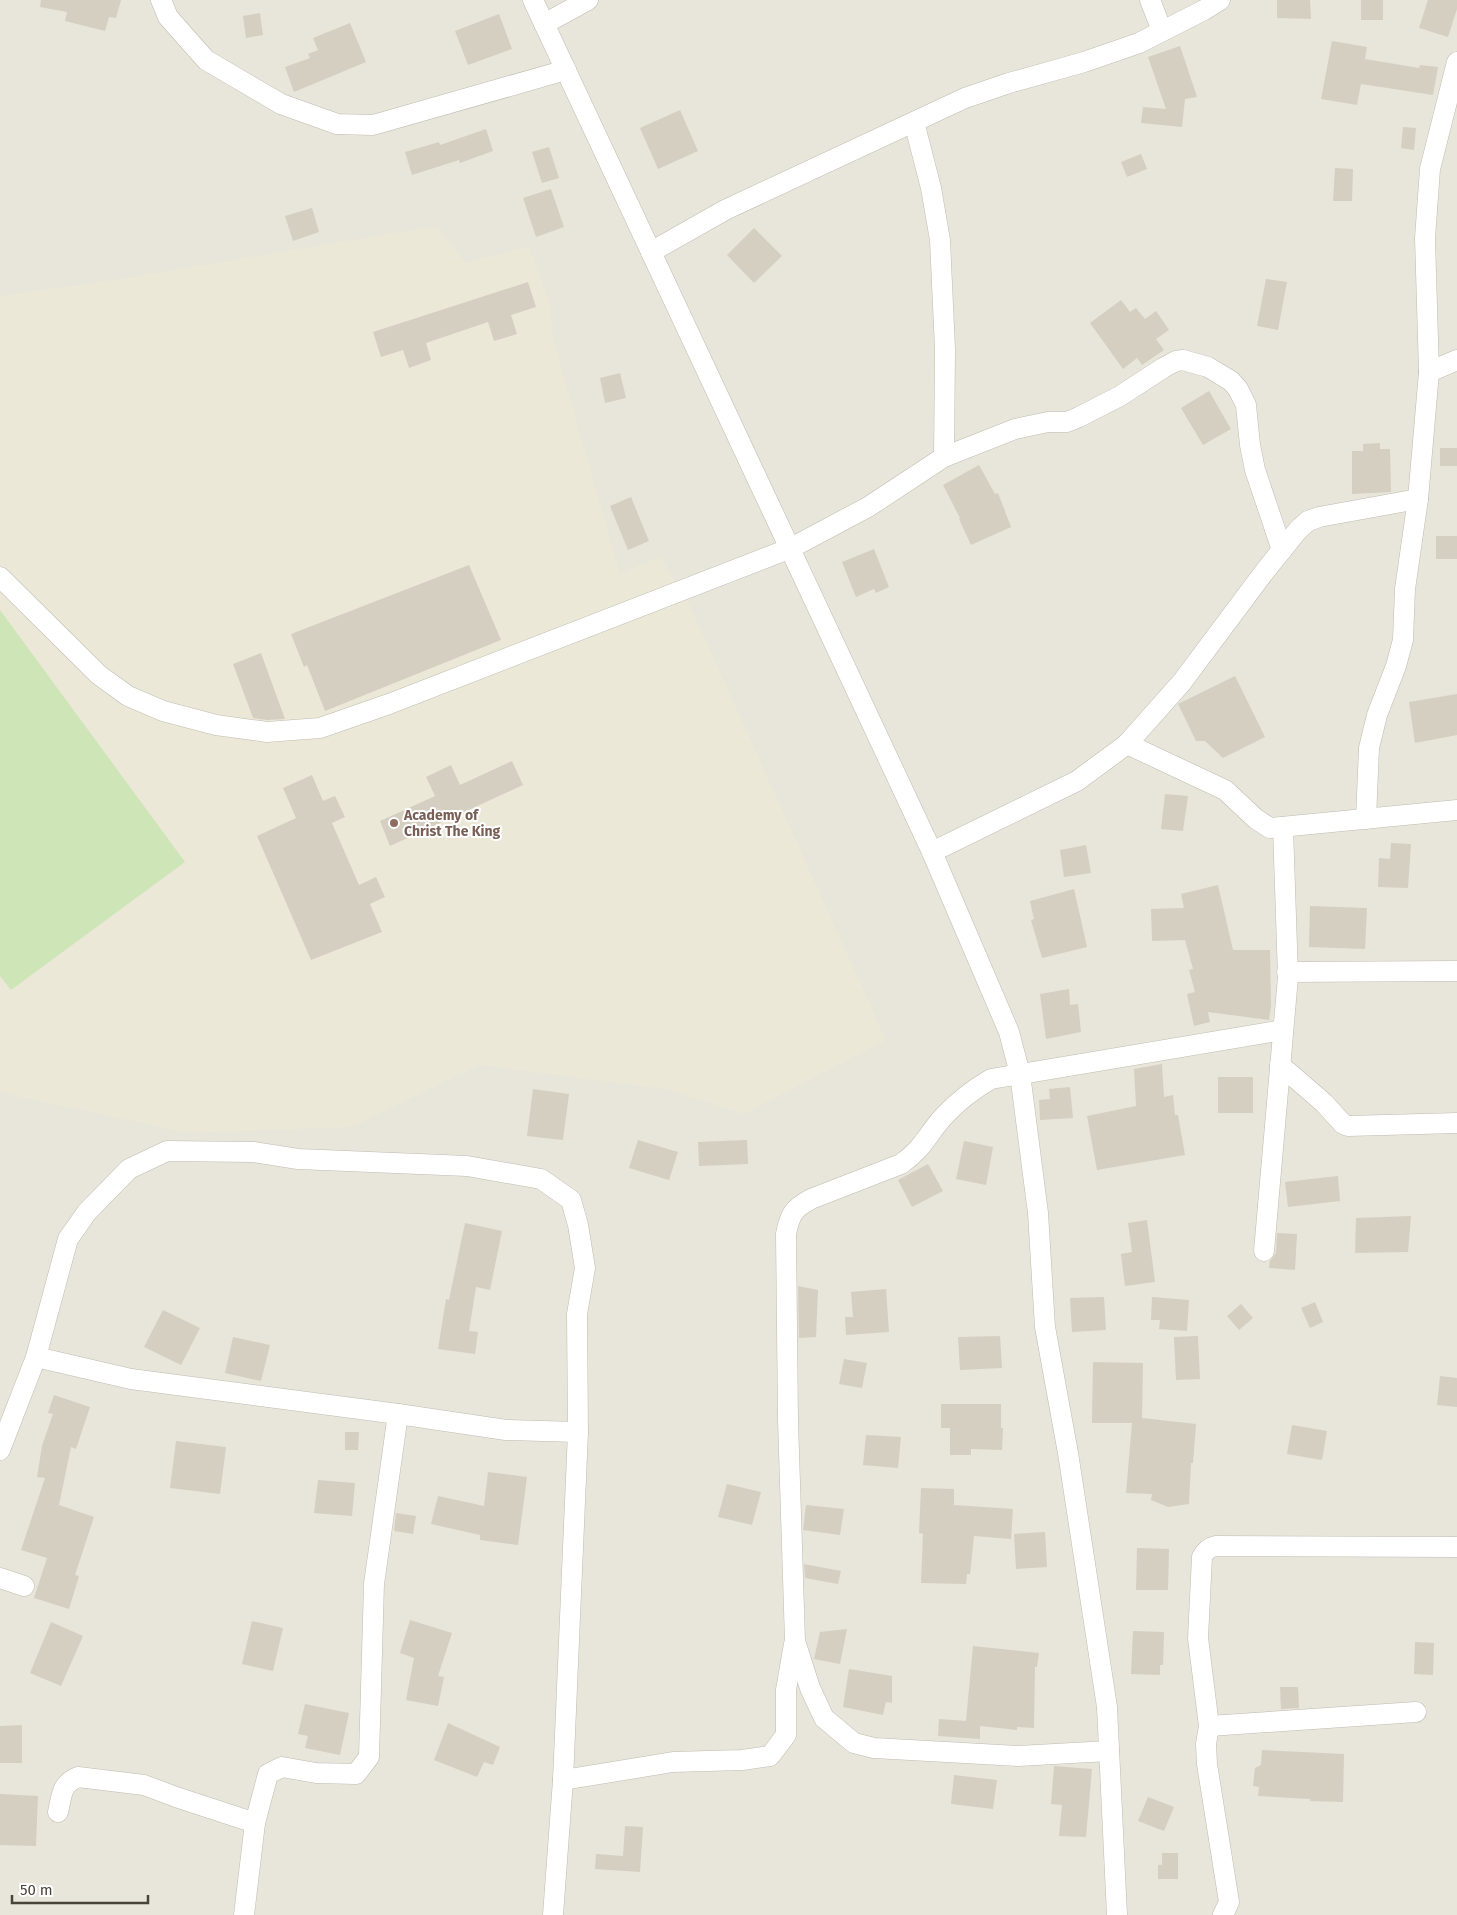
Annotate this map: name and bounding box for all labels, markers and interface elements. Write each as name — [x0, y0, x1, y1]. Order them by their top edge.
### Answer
place label: Academy of Christ The King — [403, 807, 501, 840]
marker: Academy of Christ The King — [388, 817, 400, 829]
scale bar — [12, 1872, 149, 1904]
text: 50 m — [20, 1881, 53, 1899]

